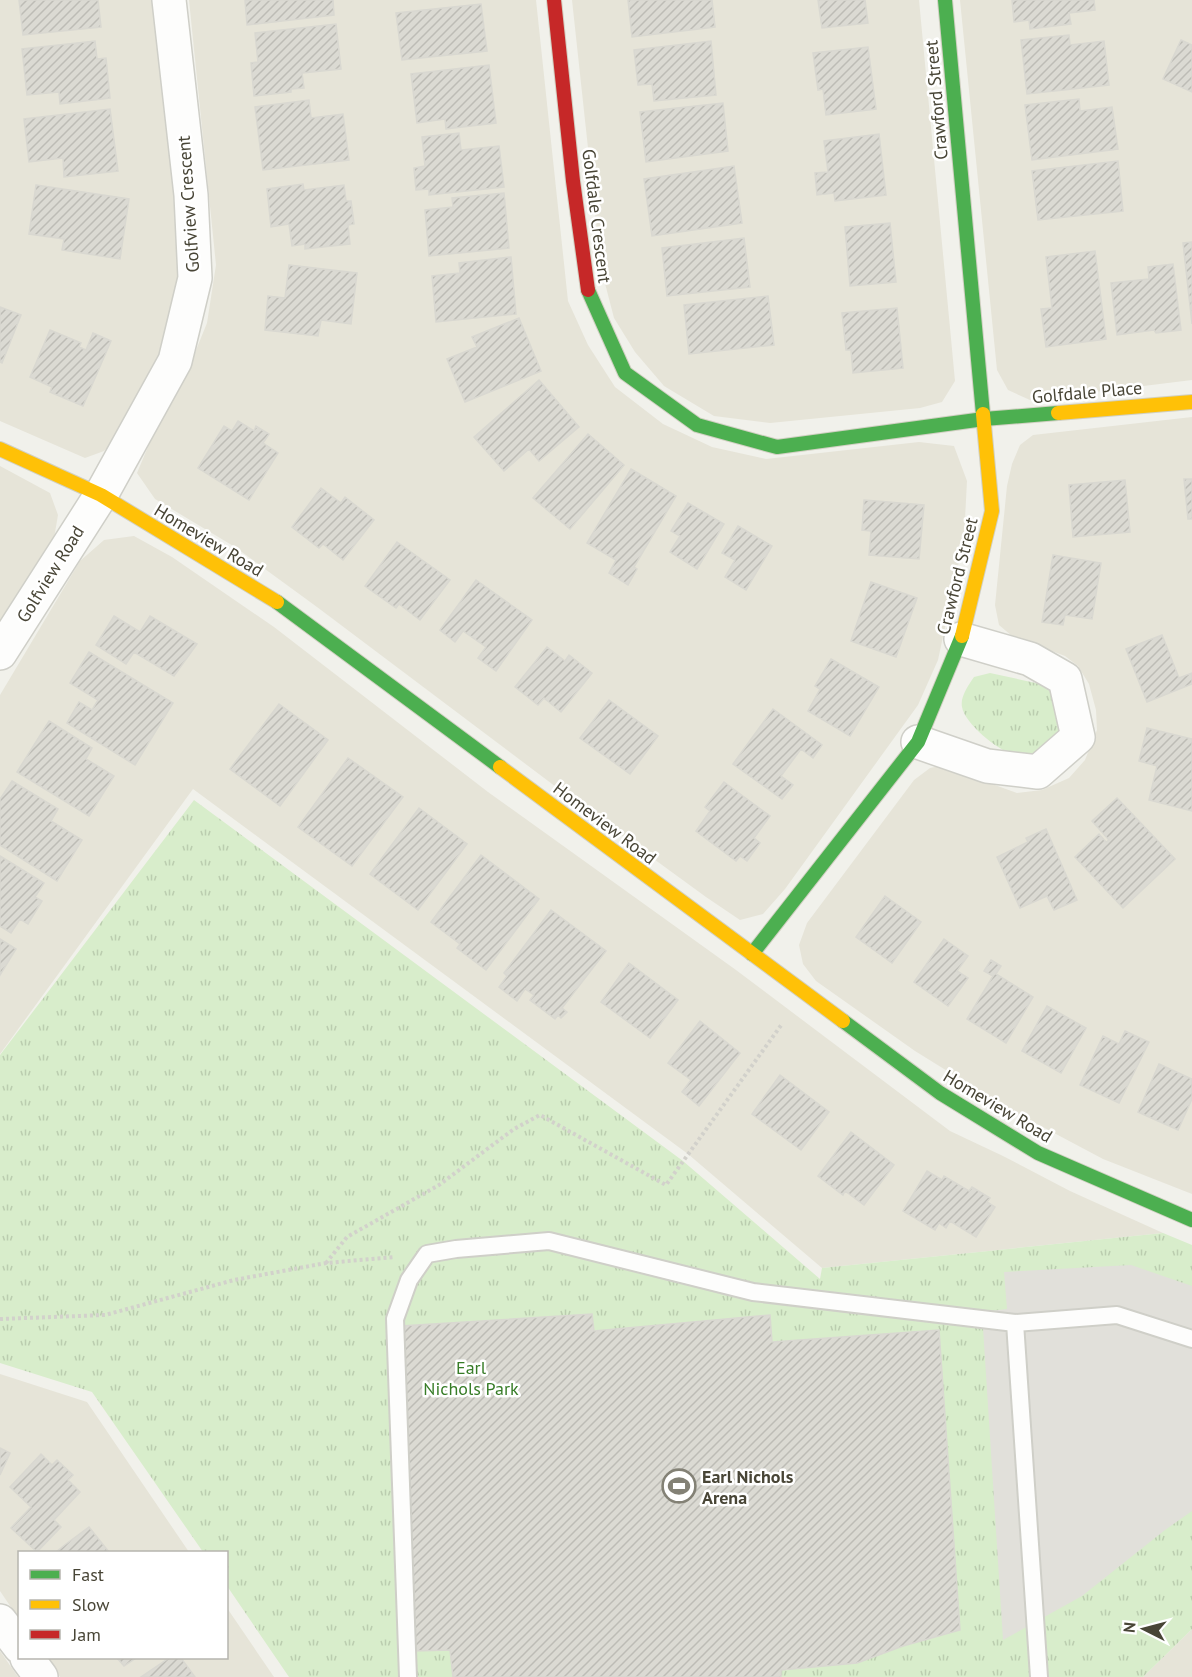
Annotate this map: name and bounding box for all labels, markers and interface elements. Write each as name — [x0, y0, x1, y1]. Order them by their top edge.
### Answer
street label: Crawford Street — [919, 39, 953, 161]
street label: Golfview Crescent — [172, 135, 204, 273]
street label: Golfdale Crescent — [577, 148, 617, 284]
street label: Golfdale Place — [1031, 376, 1143, 408]
street label: Homeview Road — [150, 498, 268, 582]
street label: Crawford Street — [931, 515, 983, 637]
street label: Golfview Road — [11, 521, 89, 627]
street label: Homeview Road — [549, 777, 661, 869]
street label: Homeview Road — [939, 1064, 1057, 1148]
park label: Earl Nichols Park — [423, 1356, 519, 1400]
place label: Earl Nichols Arena — [702, 1465, 794, 1509]
sports icon: Earl Nichols Arena — [661, 1468, 697, 1504]
legend — [18, 1551, 228, 1659]
text: Fast — [72, 1563, 104, 1586]
text: Slow — [72, 1593, 110, 1616]
north arrow — [1114, 1599, 1174, 1659]
text: N — [1119, 1621, 1140, 1634]
text: Jam — [71, 1623, 101, 1646]

